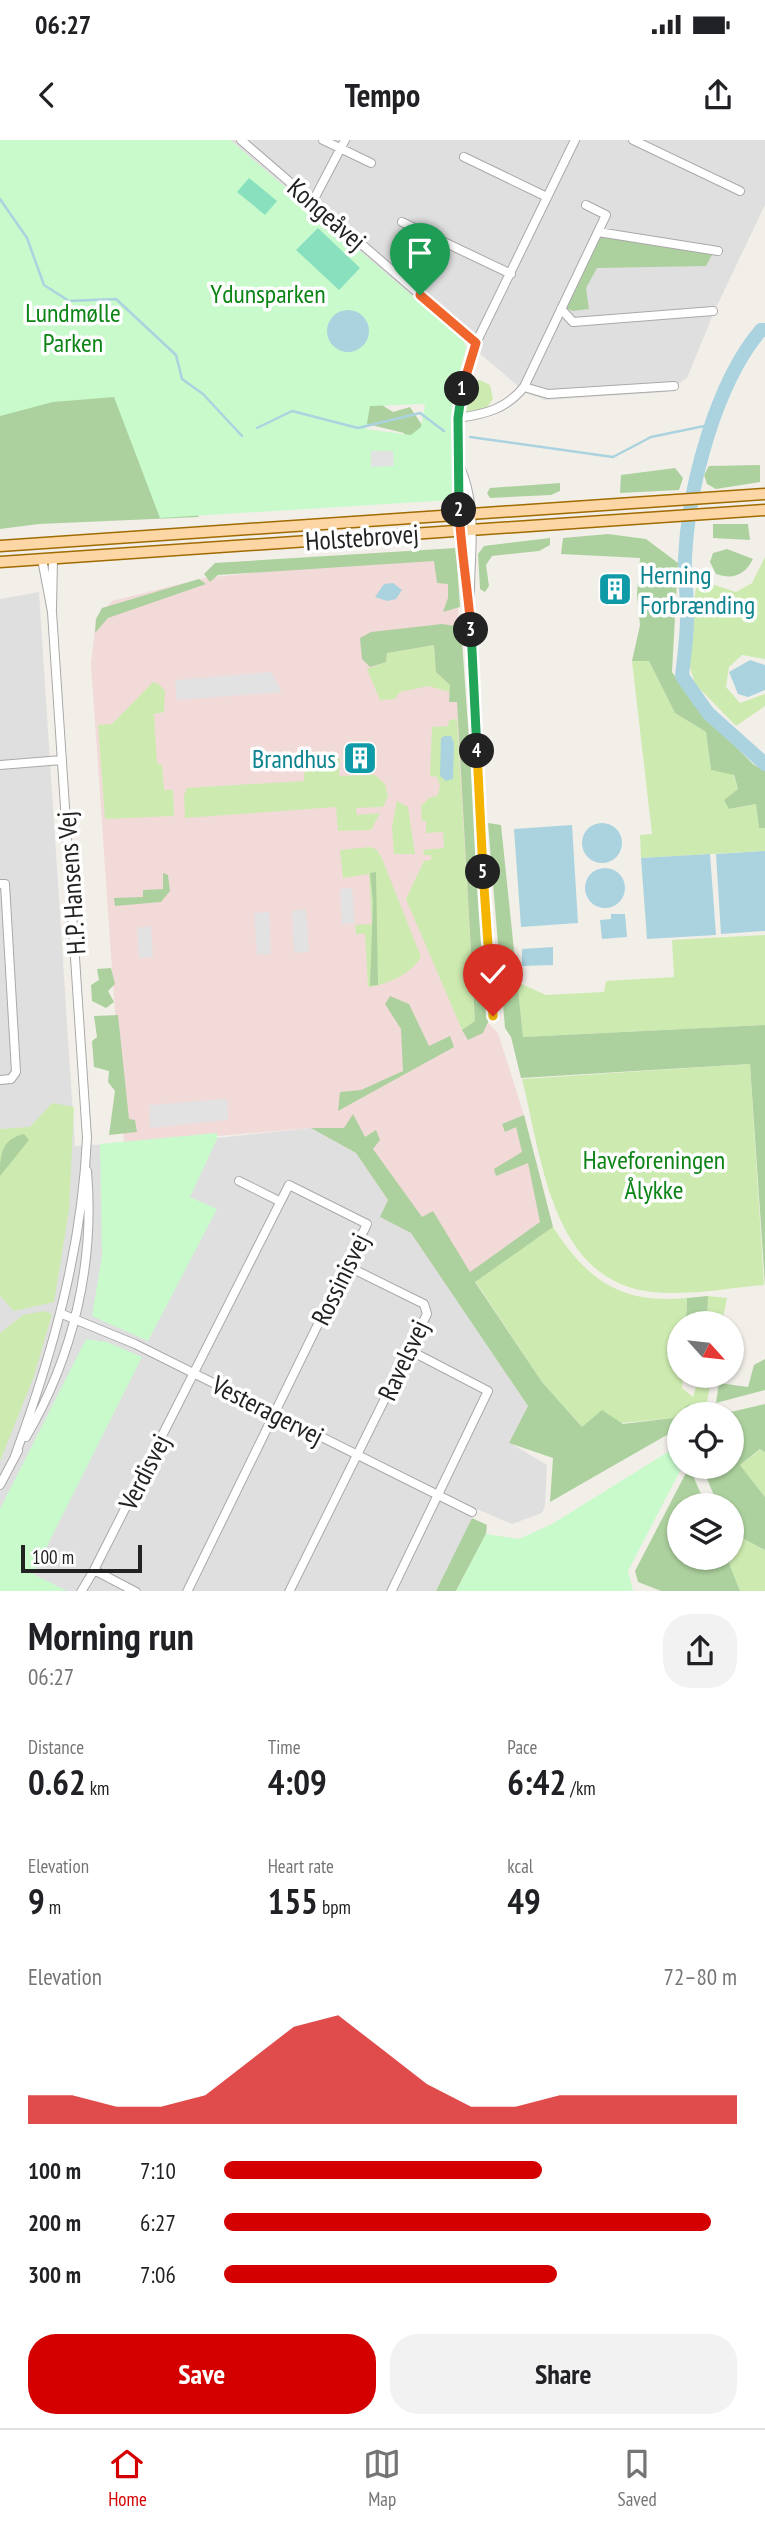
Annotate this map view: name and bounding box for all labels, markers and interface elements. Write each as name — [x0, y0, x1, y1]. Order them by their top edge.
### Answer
text: 06:27 — [35, 8, 91, 41]
text: Tempo — [345, 74, 420, 116]
icon: back — [28, 76, 66, 114]
icon: share — [699, 76, 737, 114]
street label: Kongeåvej — [281, 171, 373, 257]
pin — [390, 223, 450, 295]
icon: arrive — [401, 234, 439, 272]
park label: Ydunsparken — [210, 277, 326, 310]
park label: Lundmølle Parken — [25, 296, 121, 359]
pin: 1 — [444, 372, 480, 406]
text: 1 — [457, 376, 466, 400]
pin: 2 — [442, 492, 476, 528]
text: 2 — [454, 497, 463, 521]
street label: Holstebrovej — [304, 517, 420, 557]
place label: Herning Forbrænding — [640, 558, 755, 621]
building icon: Herning Forbrænding — [596, 570, 634, 608]
pin: 3 — [454, 612, 489, 648]
text: 3 — [466, 617, 475, 641]
pin: 4 — [460, 734, 494, 768]
text: 4 — [472, 738, 481, 762]
building icon: Brandhus — [341, 739, 379, 777]
place label: Brandhus — [252, 742, 336, 775]
street label: H.P. Hansens Vej — [50, 810, 92, 956]
pin: 5 — [466, 854, 500, 890]
text: 5 — [478, 859, 487, 883]
pin — [463, 944, 523, 1016]
icon: check — [474, 955, 512, 993]
park label: Haveforeningen Ålykke — [583, 1143, 725, 1206]
street label: Rossinisvej — [304, 1228, 376, 1330]
north arrow — [667, 1311, 744, 1388]
map controls — [667, 1311, 744, 1570]
street label: Ravelsvej — [370, 1315, 436, 1405]
street label: Vesteragervej — [206, 1367, 329, 1452]
button: locate — [667, 1402, 744, 1479]
street label: Verdisvej — [111, 1429, 177, 1516]
button: layers — [667, 1493, 744, 1570]
scale bar — [21, 1542, 142, 1574]
text: 100 m — [32, 1545, 74, 1569]
text: Morning run — [28, 1611, 194, 1660]
button: share — [663, 1614, 737, 1688]
text: 06:27 — [28, 1662, 74, 1691]
text: Distance — [28, 1735, 84, 1759]
text: Time — [268, 1735, 301, 1759]
text: Pace — [507, 1735, 537, 1759]
text: 0.62 — [28, 1759, 86, 1805]
text: 4:09 — [268, 1759, 327, 1805]
text: 6:42 — [507, 1759, 566, 1805]
text: km — [86, 1776, 109, 1800]
text: /km — [566, 1776, 596, 1800]
text: Elevation — [28, 1854, 89, 1878]
text: Heart rate — [268, 1854, 334, 1878]
text: kcal — [507, 1854, 533, 1878]
text: 9 — [28, 1878, 45, 1924]
text: 155 — [268, 1878, 318, 1924]
text: 49 — [507, 1878, 541, 1924]
text: m — [45, 1895, 61, 1919]
text: bpm — [318, 1895, 351, 1919]
text: Elevation — [28, 1962, 102, 1991]
text: 72–80 m — [664, 1962, 737, 1991]
text: 100 m — [28, 2156, 81, 2185]
text: 7:10 — [140, 2156, 176, 2185]
text: 200 m — [28, 2208, 81, 2237]
text: 6:27 — [140, 2208, 176, 2237]
text: 300 m — [28, 2260, 81, 2289]
text: 7:06 — [140, 2260, 176, 2289]
button: Save — [28, 2334, 376, 2414]
button: Share — [390, 2334, 737, 2414]
tab: Home — [108, 2445, 147, 2511]
tab: Map — [363, 2445, 401, 2511]
tab: Saved — [618, 2445, 657, 2511]

